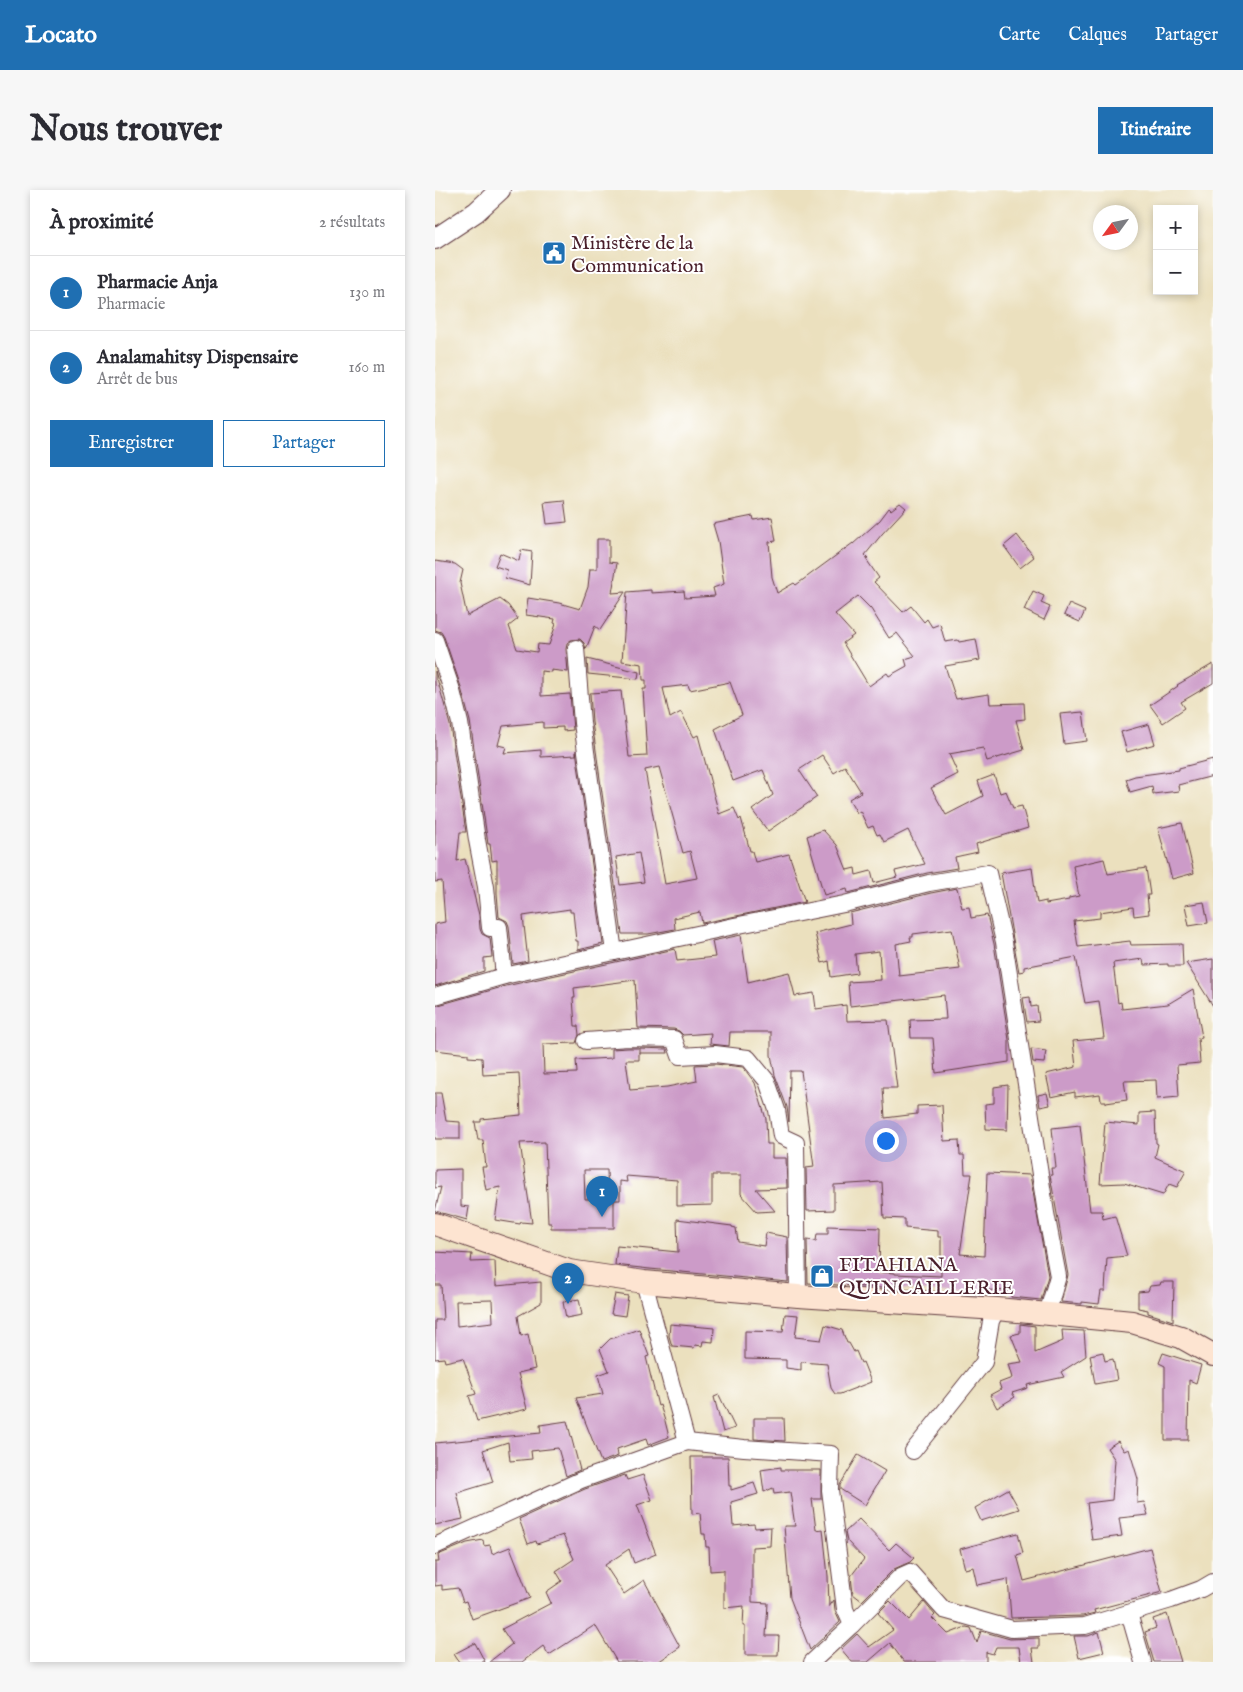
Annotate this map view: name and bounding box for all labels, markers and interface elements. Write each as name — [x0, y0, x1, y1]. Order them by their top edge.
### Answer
text: Locato — [25, 20, 97, 51]
text: Carte — [999, 24, 1040, 47]
text: Calques — [1068, 24, 1127, 47]
text: Partager — [1155, 24, 1218, 47]
button: Itinéraire — [1098, 107, 1213, 154]
text: Nous trouver — [30, 108, 222, 153]
north arrow — [1093, 205, 1138, 250]
map controls — [1153, 205, 1198, 295]
button: + — [1153, 205, 1198, 250]
text: À proximité — [50, 209, 153, 236]
text: 2 résultats — [319, 213, 385, 233]
place label: Ministère de la Communication — [571, 231, 704, 279]
public building icon: Ministère de la Communication — [541, 240, 567, 266]
button: − — [1153, 250, 1198, 295]
text: Pharmacie Anja — [97, 271, 218, 295]
text: 1 — [63, 283, 69, 303]
text: 130 m — [349, 283, 385, 303]
text: Pharmacie — [97, 295, 165, 315]
text: Analamahitsy Dispensaire — [97, 346, 298, 370]
text: 2 — [62, 358, 70, 378]
text: 160 m — [349, 358, 385, 378]
text: Arrêt de bus — [97, 370, 178, 390]
button: Enregistrer — [50, 420, 213, 467]
button: Partager — [223, 420, 385, 467]
your location — [873, 1128, 899, 1154]
pin: 1 — [586, 1176, 618, 1217]
place label: FITAHIANA QUINCAILLERIE — [839, 1253, 1014, 1301]
pin: 2 — [552, 1263, 584, 1304]
shop icon: FITAHIANA QUINCAILLERIE — [809, 1263, 835, 1289]

